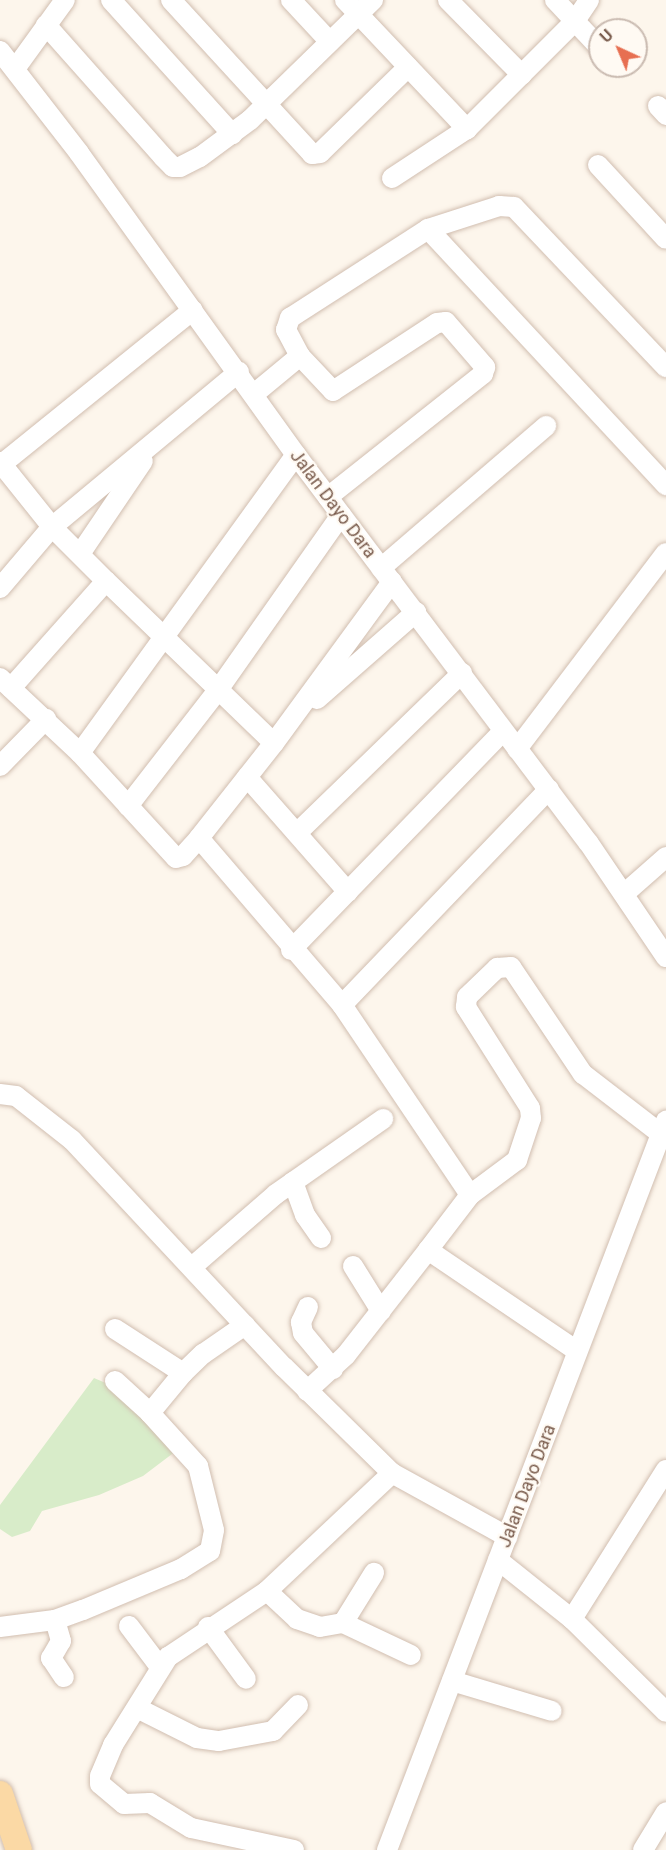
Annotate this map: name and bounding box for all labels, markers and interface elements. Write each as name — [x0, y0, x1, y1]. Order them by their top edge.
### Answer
north arrow — [588, 18, 648, 78]
text: U — [596, 26, 617, 47]
street label: Jalan Dayo Dara — [285, 446, 381, 562]
street label: Jalan Dayo Dara — [494, 1421, 560, 1551]

